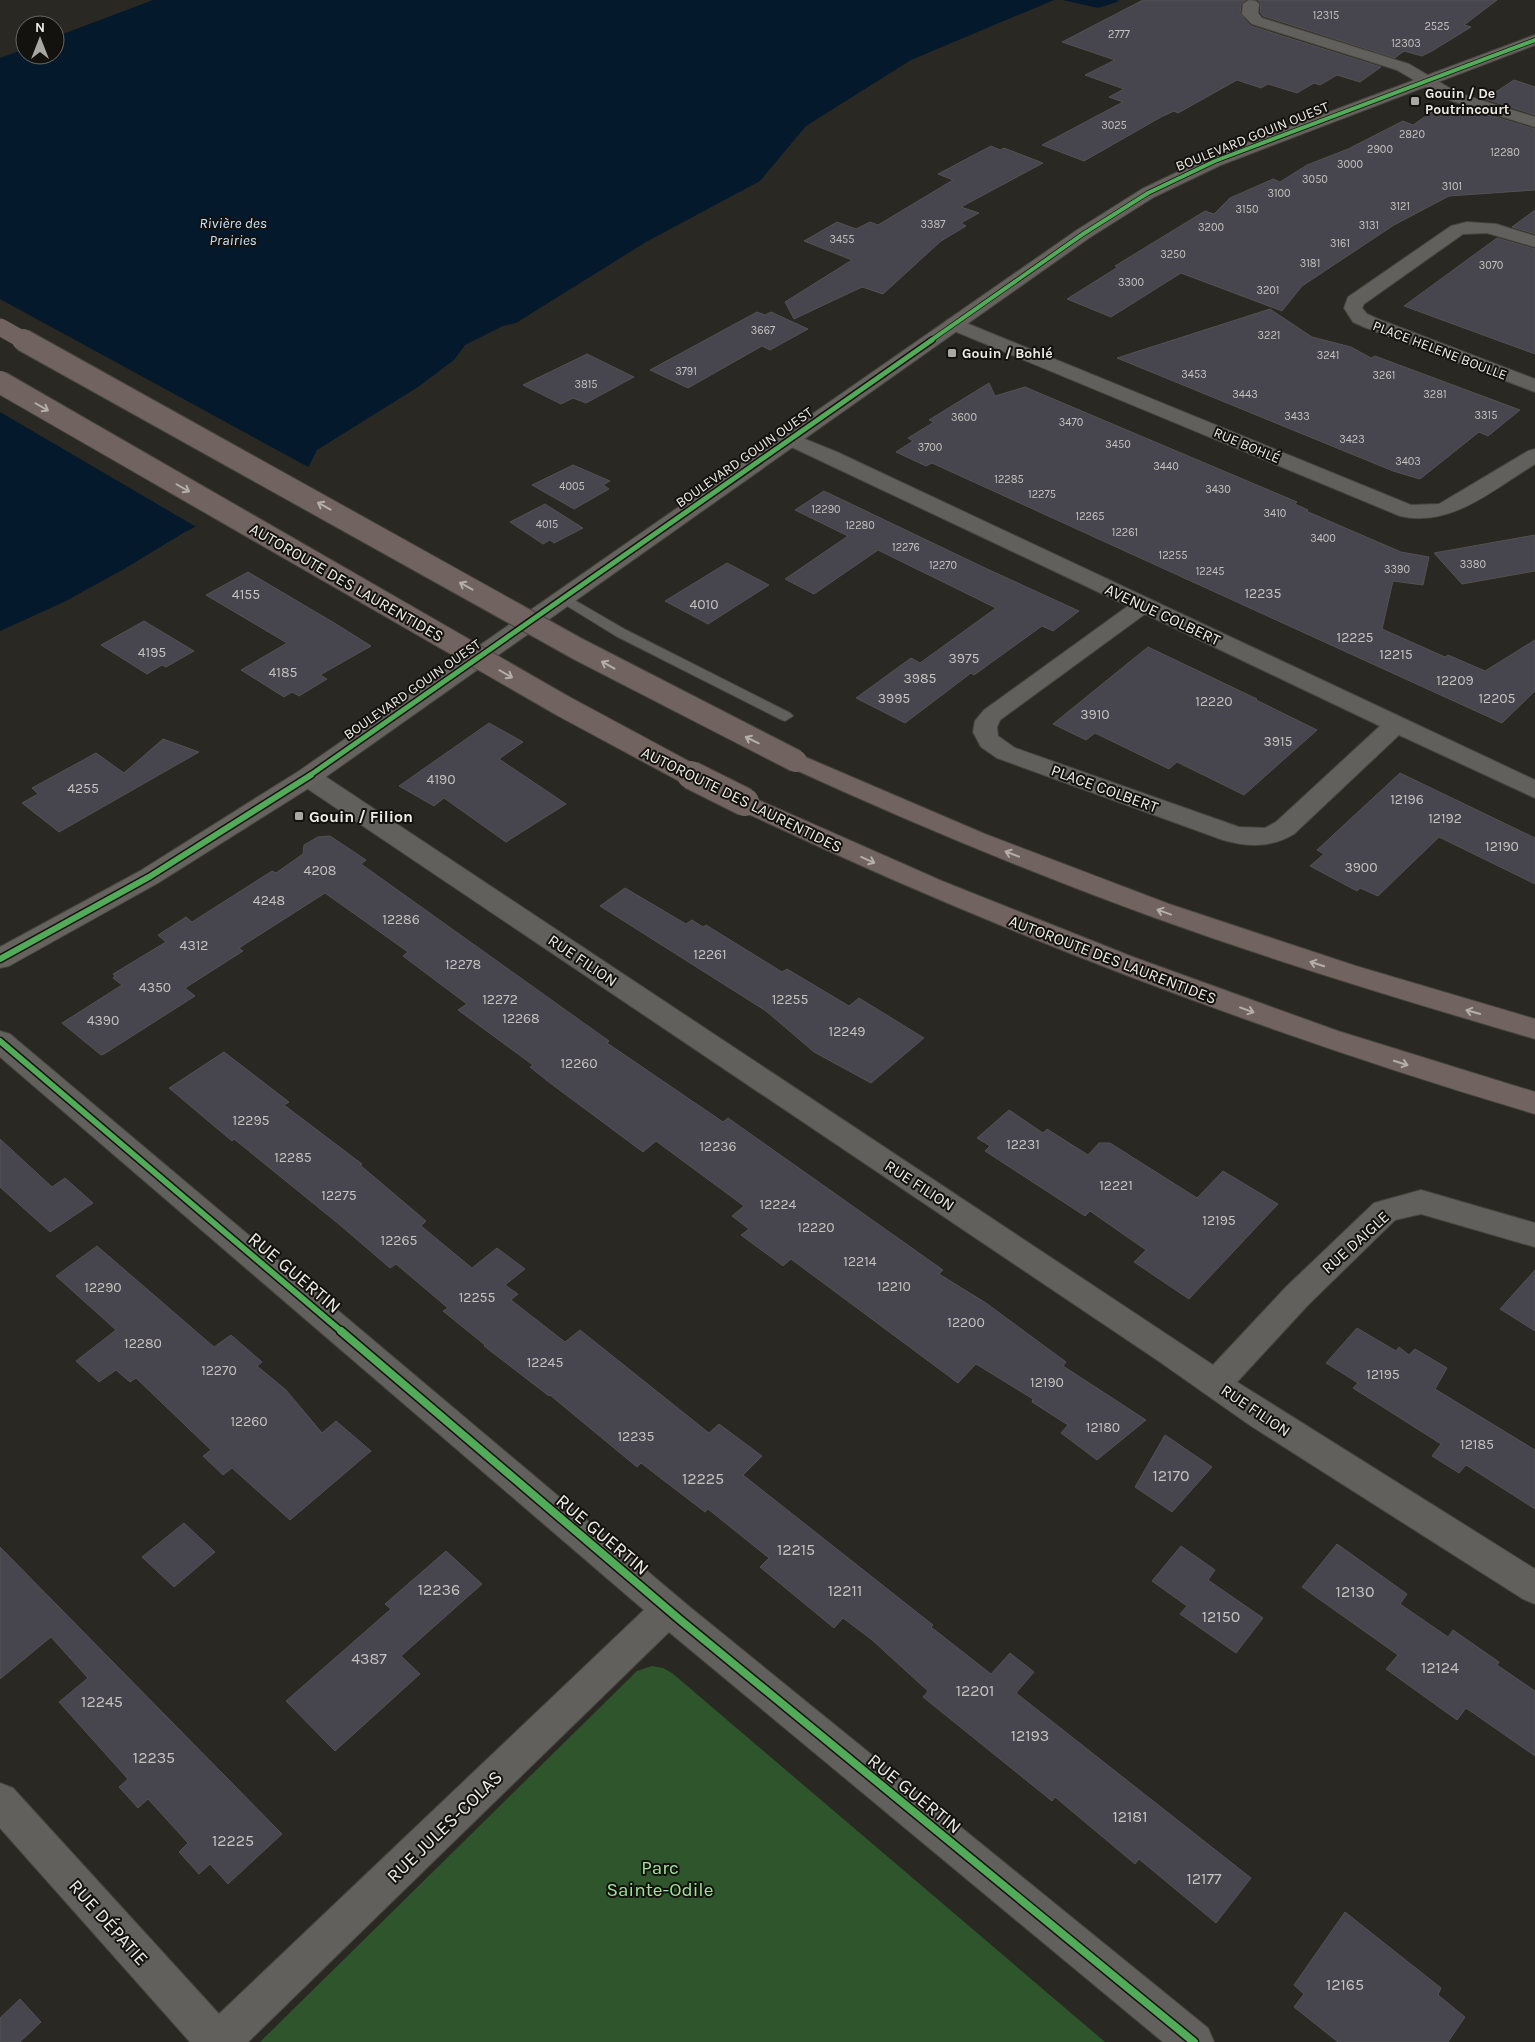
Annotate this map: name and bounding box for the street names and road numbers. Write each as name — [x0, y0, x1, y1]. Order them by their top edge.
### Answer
street label: BOULEVARD GOUIN OUEST — [1173, 98, 1331, 175]
street label: PLACE HELENE BOULLE — [1370, 317, 1509, 384]
street label: BOULEVARD GOUIN OUEST — [672, 404, 816, 511]
street label: RUE BOHLÉ — [1211, 423, 1283, 467]
street label: AUTOROUTE DES LAURENTIDES — [246, 519, 447, 646]
street label: AVENUE COLBERT — [1102, 579, 1224, 650]
street label: BOULEVARD GOUIN OUEST — [340, 636, 484, 743]
street label: AUTOROUTE DES LAURENTIDES — [638, 742, 845, 856]
street label: PLACE COLBERT — [1049, 760, 1161, 817]
street label: AUTOROUTE DES LAURENTIDES — [1006, 911, 1219, 1008]
street label: RUE FILION — [545, 930, 621, 990]
street label: RUE FILION — [881, 1156, 958, 1215]
street label: RUE DAIGLE — [1318, 1207, 1393, 1278]
street label: RUE GUERTIN — [244, 1228, 345, 1318]
street label: RUE FILION — [1218, 1380, 1294, 1440]
street label: RUE GUERTIN — [552, 1490, 653, 1580]
street label: RUE GUERTIN — [863, 1749, 966, 1838]
street label: RUE JULES-COLAS — [382, 1766, 507, 1887]
street label: RUE DÉPATIE — [64, 1875, 153, 1970]

